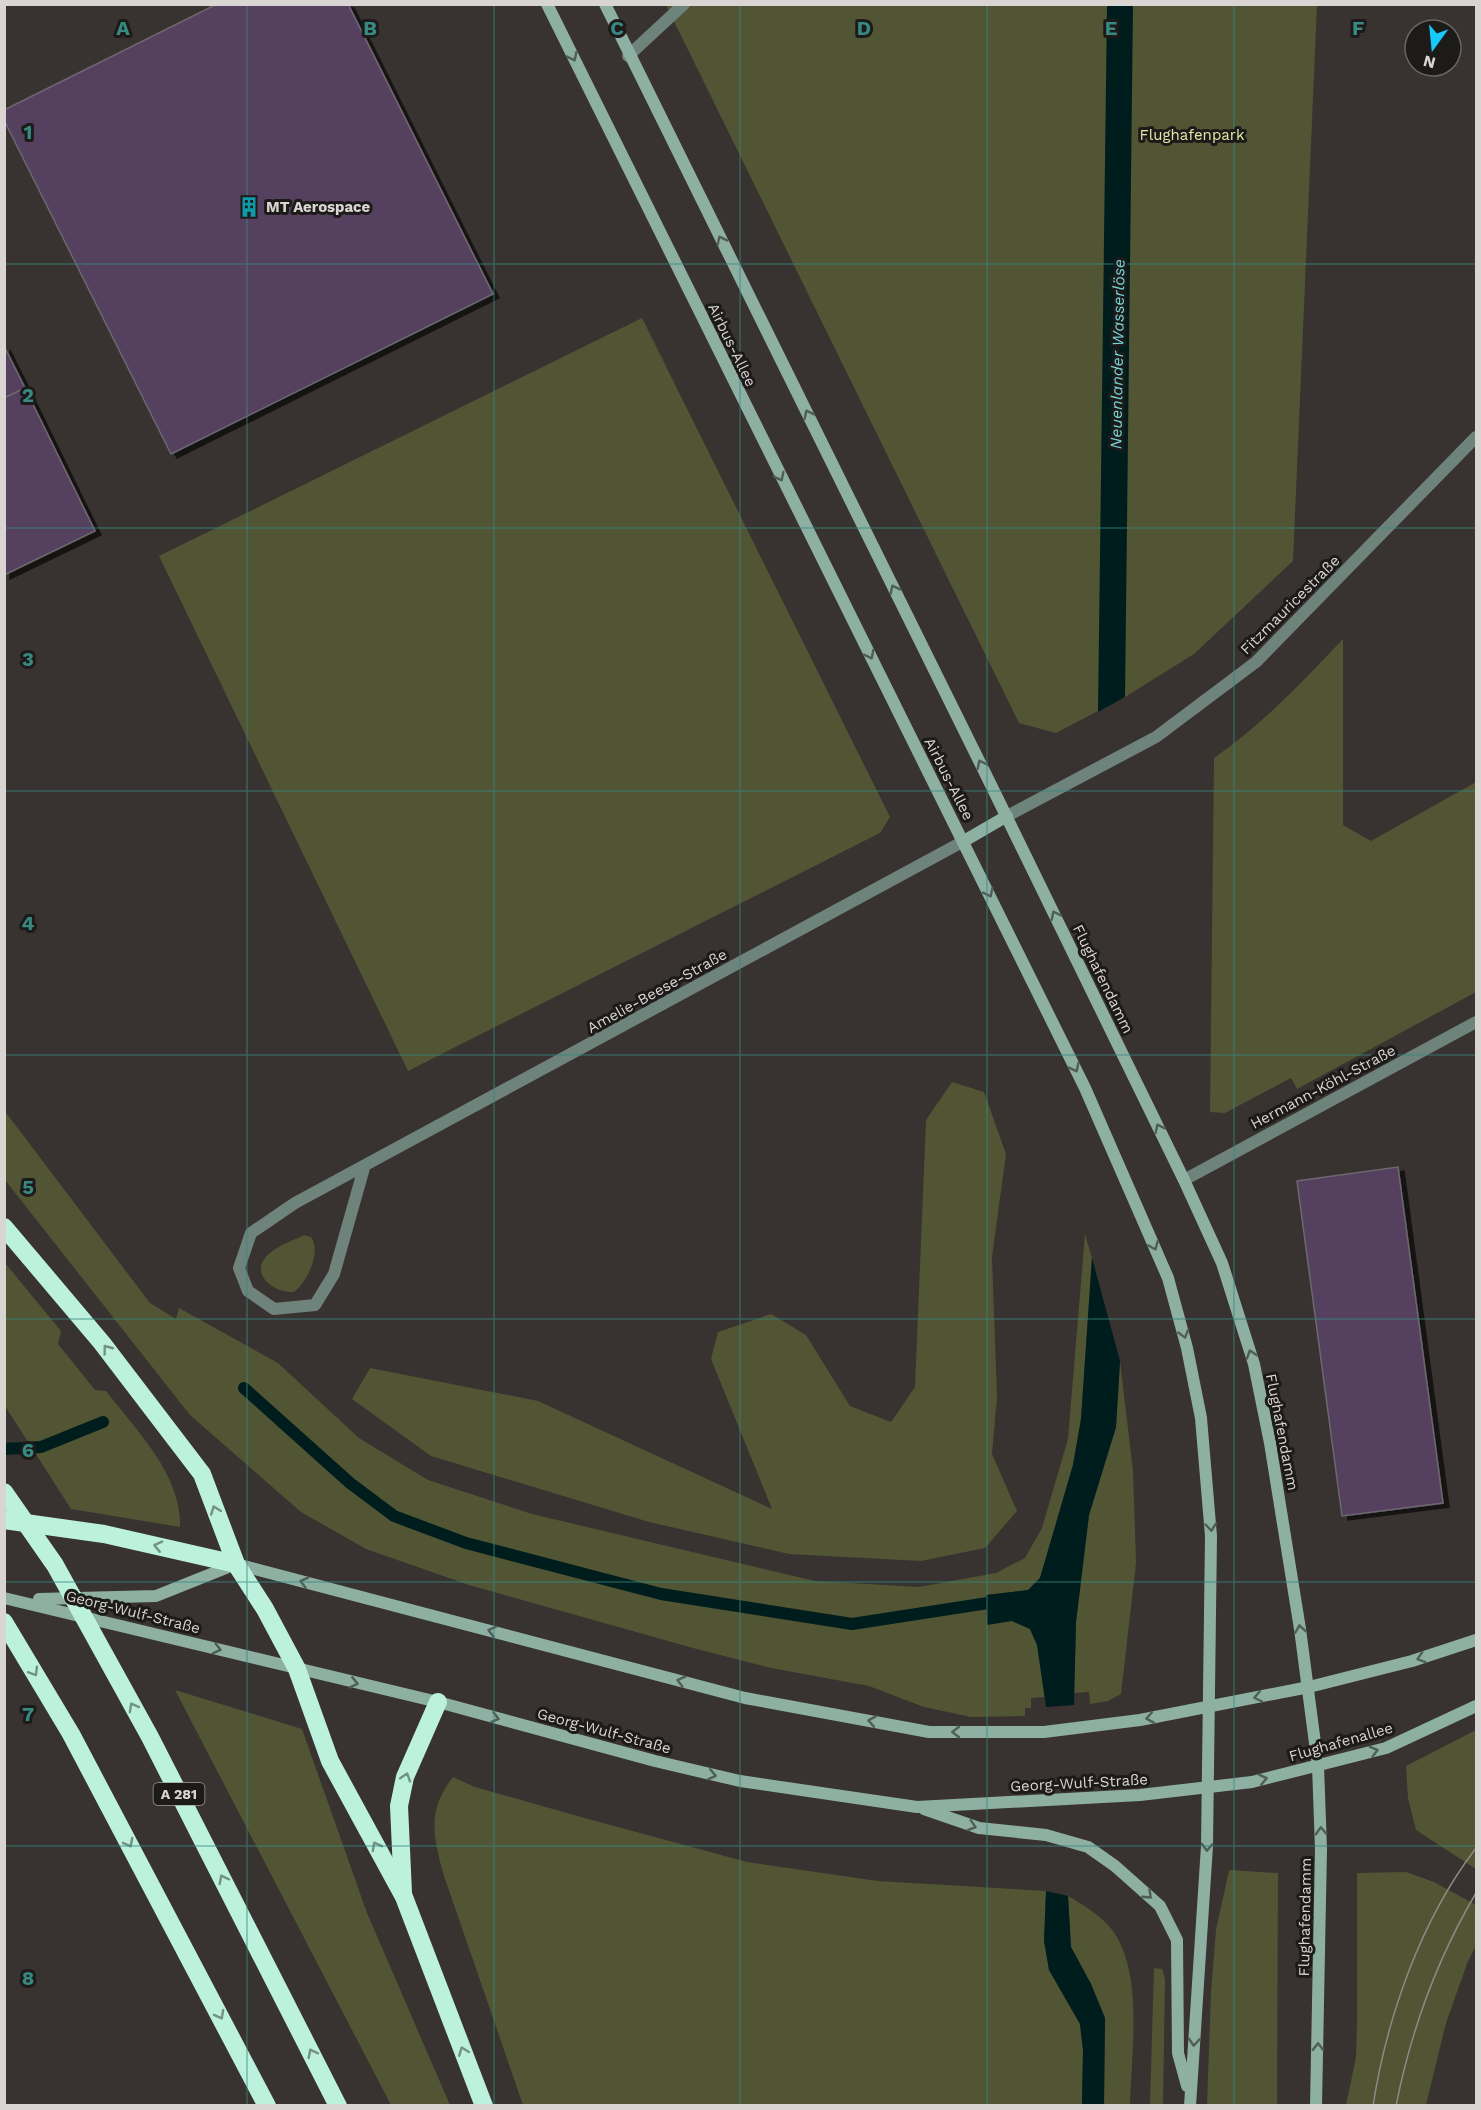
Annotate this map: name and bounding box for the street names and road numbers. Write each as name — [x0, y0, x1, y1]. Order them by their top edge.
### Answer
street label: Airbus-Allee — [704, 300, 760, 390]
street label: Fitzmauricestraße — [1237, 552, 1343, 658]
street label: Airbus-Allee — [920, 735, 978, 823]
street label: Flughafendamm — [1069, 922, 1137, 1036]
street label: Amelie-Beese-Straße — [584, 945, 730, 1037]
street label: Hermann-Köhl-Straße — [1247, 1041, 1399, 1133]
street label: Flughafendamm — [1262, 1372, 1302, 1492]
street label: Georg-Wulf-Straße — [64, 1587, 202, 1637]
street label: Georg-Wulf-Straße — [535, 1704, 673, 1758]
street label: Flughafenallee — [1287, 1719, 1395, 1765]
street label: Georg-Wulf-Straße — [1010, 1770, 1148, 1796]
road number: A 281 — [154, 1783, 204, 1805]
street label: Flughafendamm — [1295, 1857, 1315, 1977]

